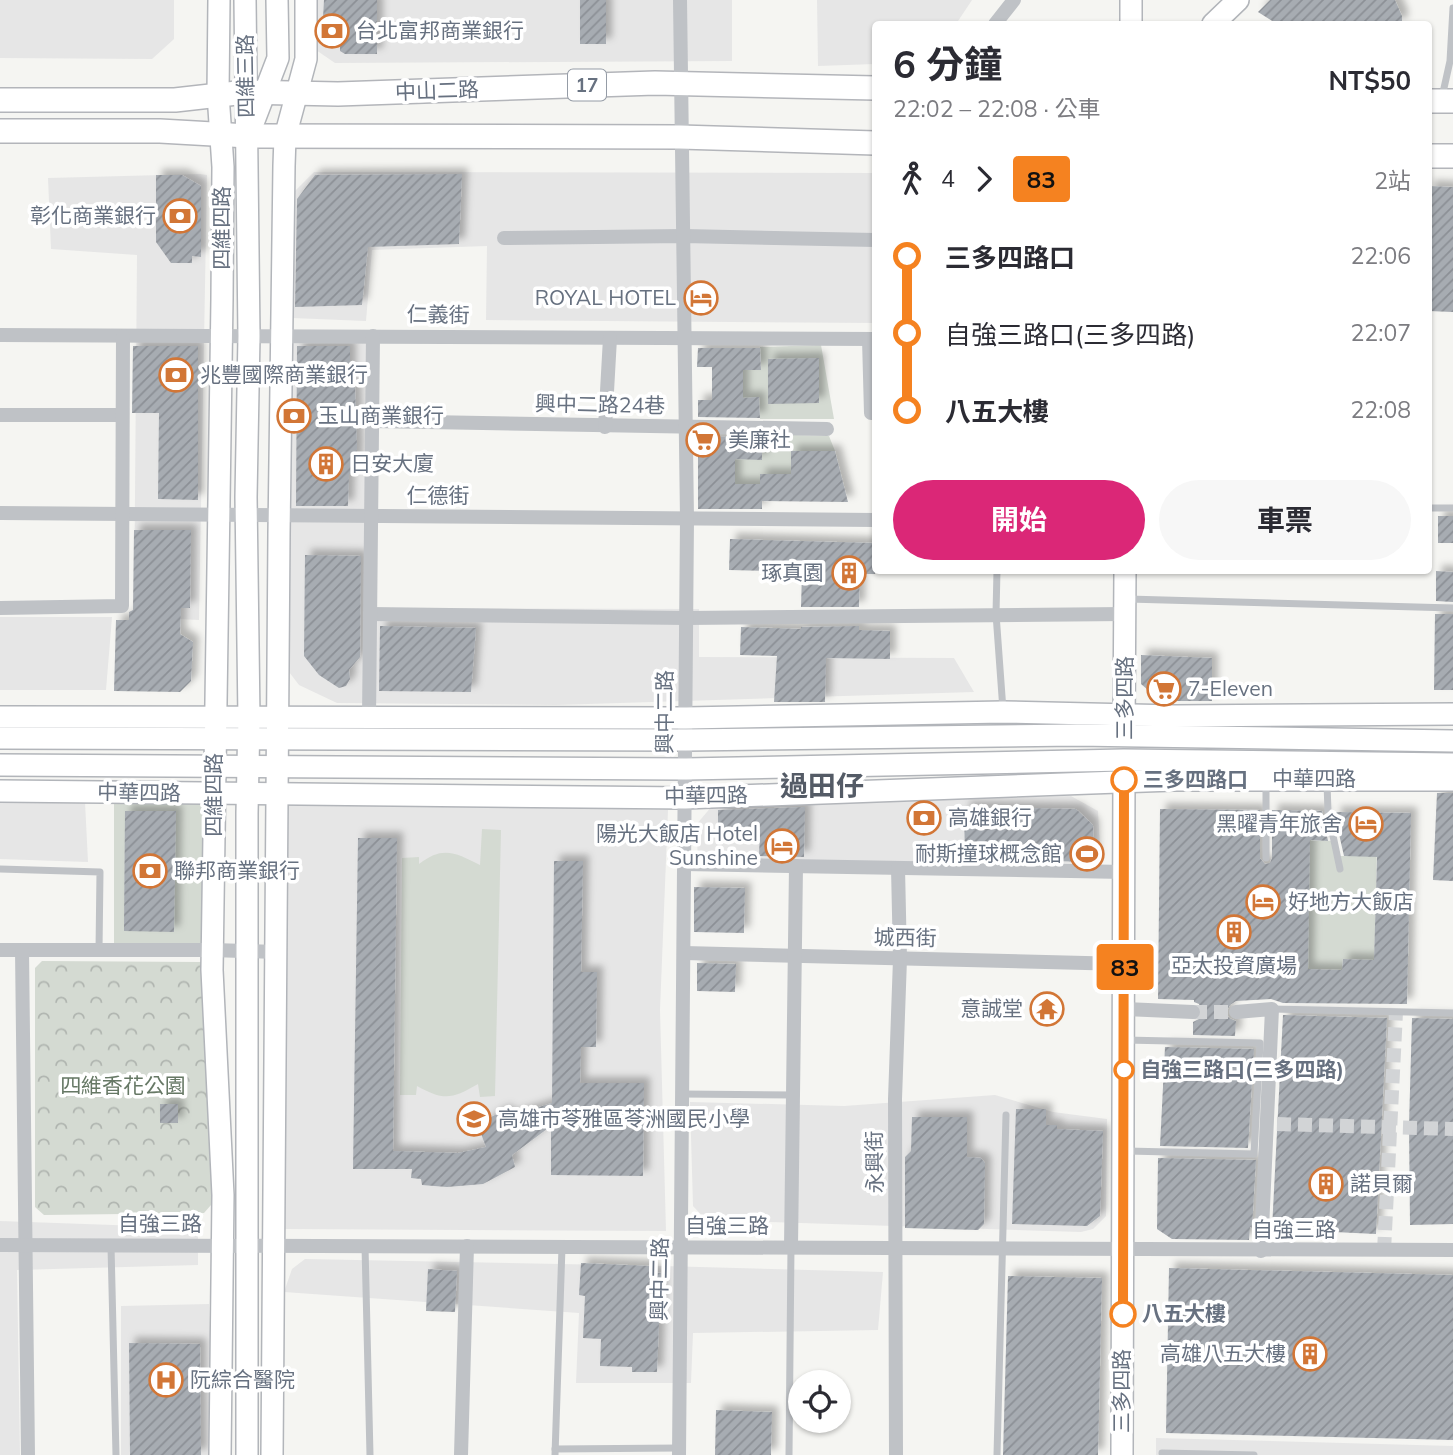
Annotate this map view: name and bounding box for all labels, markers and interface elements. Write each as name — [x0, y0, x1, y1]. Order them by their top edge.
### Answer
bank icon: 台北富邦商業銀行 — [313, 12, 351, 50]
place label: 台北富邦商業銀行 — [356, 17, 524, 43]
street label: 四維三路 — [231, 34, 259, 118]
text: 6 分鐘 — [893, 40, 1002, 88]
text: NT$50 — [1328, 64, 1411, 97]
road number: 17 — [568, 69, 606, 100]
street label: 中山二路 — [395, 76, 479, 104]
text: 22:02 – 22:08 · 公車 — [893, 94, 1101, 123]
icon: walk — [893, 160, 931, 198]
icon: forward — [965, 160, 1003, 198]
text: 4 — [941, 164, 955, 193]
text: 83 — [1027, 164, 1056, 194]
text: 2站 — [1374, 166, 1411, 195]
street label: 四維四路 — [208, 186, 234, 270]
bank icon: 彰化商業銀行 — [161, 197, 199, 235]
place label: 彰化商業銀行 — [30, 202, 156, 228]
text: 三多四路口 — [945, 241, 1075, 274]
text: 22:06 — [1351, 241, 1411, 270]
hotel icon: ROYAL HOTEL — [682, 279, 720, 317]
place label: ROYAL HOTEL — [535, 284, 677, 310]
street label: 仁義街 — [406, 300, 470, 328]
text: 自強三路口(三多四路) — [945, 318, 1196, 351]
text: 22:07 — [1351, 318, 1411, 347]
bank icon: 兆豐國際商業銀行 — [157, 356, 195, 394]
place label: 兆豐國際商業銀行 — [200, 361, 368, 387]
street label: 興中二路24巷 — [535, 390, 665, 418]
text: 八五大樓 — [945, 395, 1049, 428]
text: 22:08 — [1351, 395, 1411, 424]
bank icon: 玉山商業銀行 — [275, 397, 313, 435]
place label: 玉山商業銀行 — [318, 402, 444, 428]
supermarket icon: 美廉社 — [684, 421, 722, 459]
place label: 美廉社 — [728, 426, 791, 452]
building icon: 日安大廈 — [307, 445, 345, 483]
place label: 日安大廈 — [350, 450, 434, 476]
button: 開始 — [893, 480, 1145, 560]
button: 車票 — [1159, 480, 1411, 560]
street label: 仁德街 — [407, 482, 470, 508]
building icon: 琢真園 — [830, 554, 868, 592]
place label: 琢真園 — [761, 559, 824, 585]
street label: 三多四路 — [1111, 656, 1137, 740]
street label: 興中二路 — [651, 670, 677, 754]
supermarket icon: 7-Eleven — [1145, 670, 1183, 708]
place label: 7-Eleven — [1188, 675, 1273, 701]
street label: 四維四路 — [200, 753, 226, 837]
street label: 中華四路 — [1272, 765, 1356, 791]
place label: 三多四路口 — [1143, 766, 1248, 792]
marker: 三多四路口 — [1111, 767, 1137, 793]
district label: 過田仔 — [780, 768, 864, 803]
street label: 中華四路 — [97, 778, 181, 806]
street label: 中華四路 — [664, 781, 748, 809]
bank icon: 高雄銀行 — [905, 799, 943, 837]
place label: 高雄銀行 — [948, 804, 1032, 830]
hotel icon: 黑曜青年旅舍 — [1347, 805, 1385, 843]
place label: 黑曜青年旅舍 — [1216, 810, 1342, 836]
place label: 陽光大飯店 Hotel Sunshine — [596, 820, 758, 870]
hotel icon: 陽光大飯店 Hotel Sunshine — [763, 827, 801, 865]
sports icon: 耐斯撞球概念館 — [1068, 835, 1106, 873]
place label: 耐斯撞球概念館 — [915, 840, 1062, 866]
bank icon: 聯邦商業銀行 — [131, 852, 169, 890]
place label: 聯邦商業銀行 — [174, 857, 300, 883]
hotel icon: 好地方大飯店 — [1244, 883, 1282, 921]
place label: 好地方大飯店 — [1288, 888, 1414, 914]
building icon: 亞太投資廣場 — [1215, 913, 1253, 951]
street label: 城西街 — [873, 923, 937, 951]
line badge: 83 — [1094, 944, 1156, 990]
text: 83 — [1111, 952, 1139, 982]
place label: 亞太投資廣場 — [1171, 952, 1297, 978]
temple icon: 意誠堂 — [1028, 990, 1066, 1028]
place label: 意誠堂 — [960, 995, 1023, 1021]
place label: 自強三路口(三多四路) — [1140, 1056, 1344, 1082]
marker: 自強三路口(三多四路) — [1114, 1060, 1134, 1080]
park label: 四維香花公園 — [60, 1072, 186, 1098]
school or university icon: 高雄市苓雅區苓洲國民小學 — [455, 1100, 493, 1138]
place label: 高雄市苓雅區苓洲國民小學 — [498, 1105, 750, 1131]
street label: 永興街 — [860, 1130, 888, 1194]
building icon: 諾貝爾 — [1307, 1165, 1345, 1203]
place label: 諾貝爾 — [1350, 1170, 1413, 1196]
street label: 自強三路 — [118, 1210, 202, 1236]
street label: 自強三路 — [685, 1212, 769, 1238]
street label: 自強三路 — [1252, 1216, 1336, 1242]
street label: 興中二路 — [645, 1237, 673, 1321]
place label: 八五大樓 — [1142, 1300, 1226, 1326]
marker: 八五大樓 — [1110, 1301, 1136, 1327]
building icon: 高雄八五大樓 — [1291, 1335, 1329, 1373]
place label: 高雄八五大樓 — [1160, 1340, 1286, 1366]
street label: 三多四路 — [1108, 1349, 1134, 1433]
hospital icon: 阮綜合醫院 — [147, 1361, 185, 1399]
place label: 阮綜合醫院 — [190, 1366, 295, 1392]
map controls — [788, 1370, 851, 1433]
button: locate — [788, 1370, 851, 1433]

